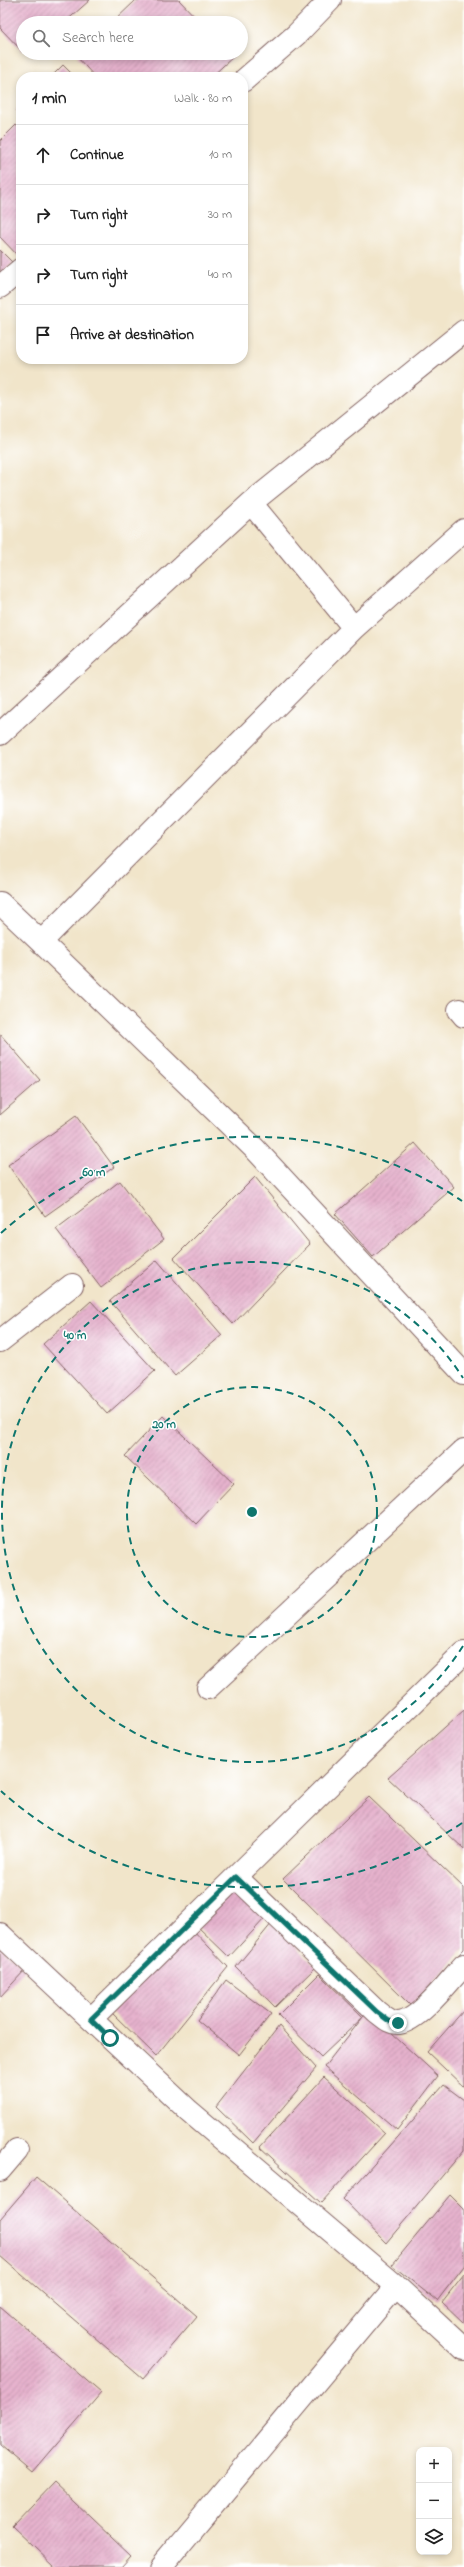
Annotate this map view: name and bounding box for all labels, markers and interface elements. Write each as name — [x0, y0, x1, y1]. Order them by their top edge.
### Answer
search box — [16, 16, 248, 60]
icon: search — [30, 27, 52, 49]
text: Search here — [62, 27, 134, 49]
text: 1 min — [32, 86, 66, 111]
text: Walk · 80 m — [174, 89, 232, 108]
icon: ahead — [32, 144, 54, 166]
text: Continue — [70, 144, 124, 166]
text: 10 m — [209, 145, 232, 164]
icon: right — [32, 204, 54, 226]
text: Turn right — [70, 204, 128, 226]
text: 30 m — [208, 205, 232, 224]
icon: right — [32, 264, 54, 286]
text: Turn right — [70, 264, 128, 286]
text: 40 m — [208, 265, 232, 284]
icon: arrive — [32, 324, 54, 346]
text: Arrive at destination — [70, 324, 194, 346]
text: 60 m — [82, 1164, 106, 1182]
text: 40 m — [63, 1327, 87, 1345]
text: 20 m — [151, 1416, 176, 1434]
centre of rings — [245, 1505, 259, 1519]
route end — [389, 2014, 407, 2032]
route start — [101, 2029, 119, 2047]
map controls — [416, 2447, 452, 2555]
button: + — [416, 2447, 452, 2483]
button: − — [416, 2483, 452, 2519]
button: layers — [416, 2519, 452, 2555]

